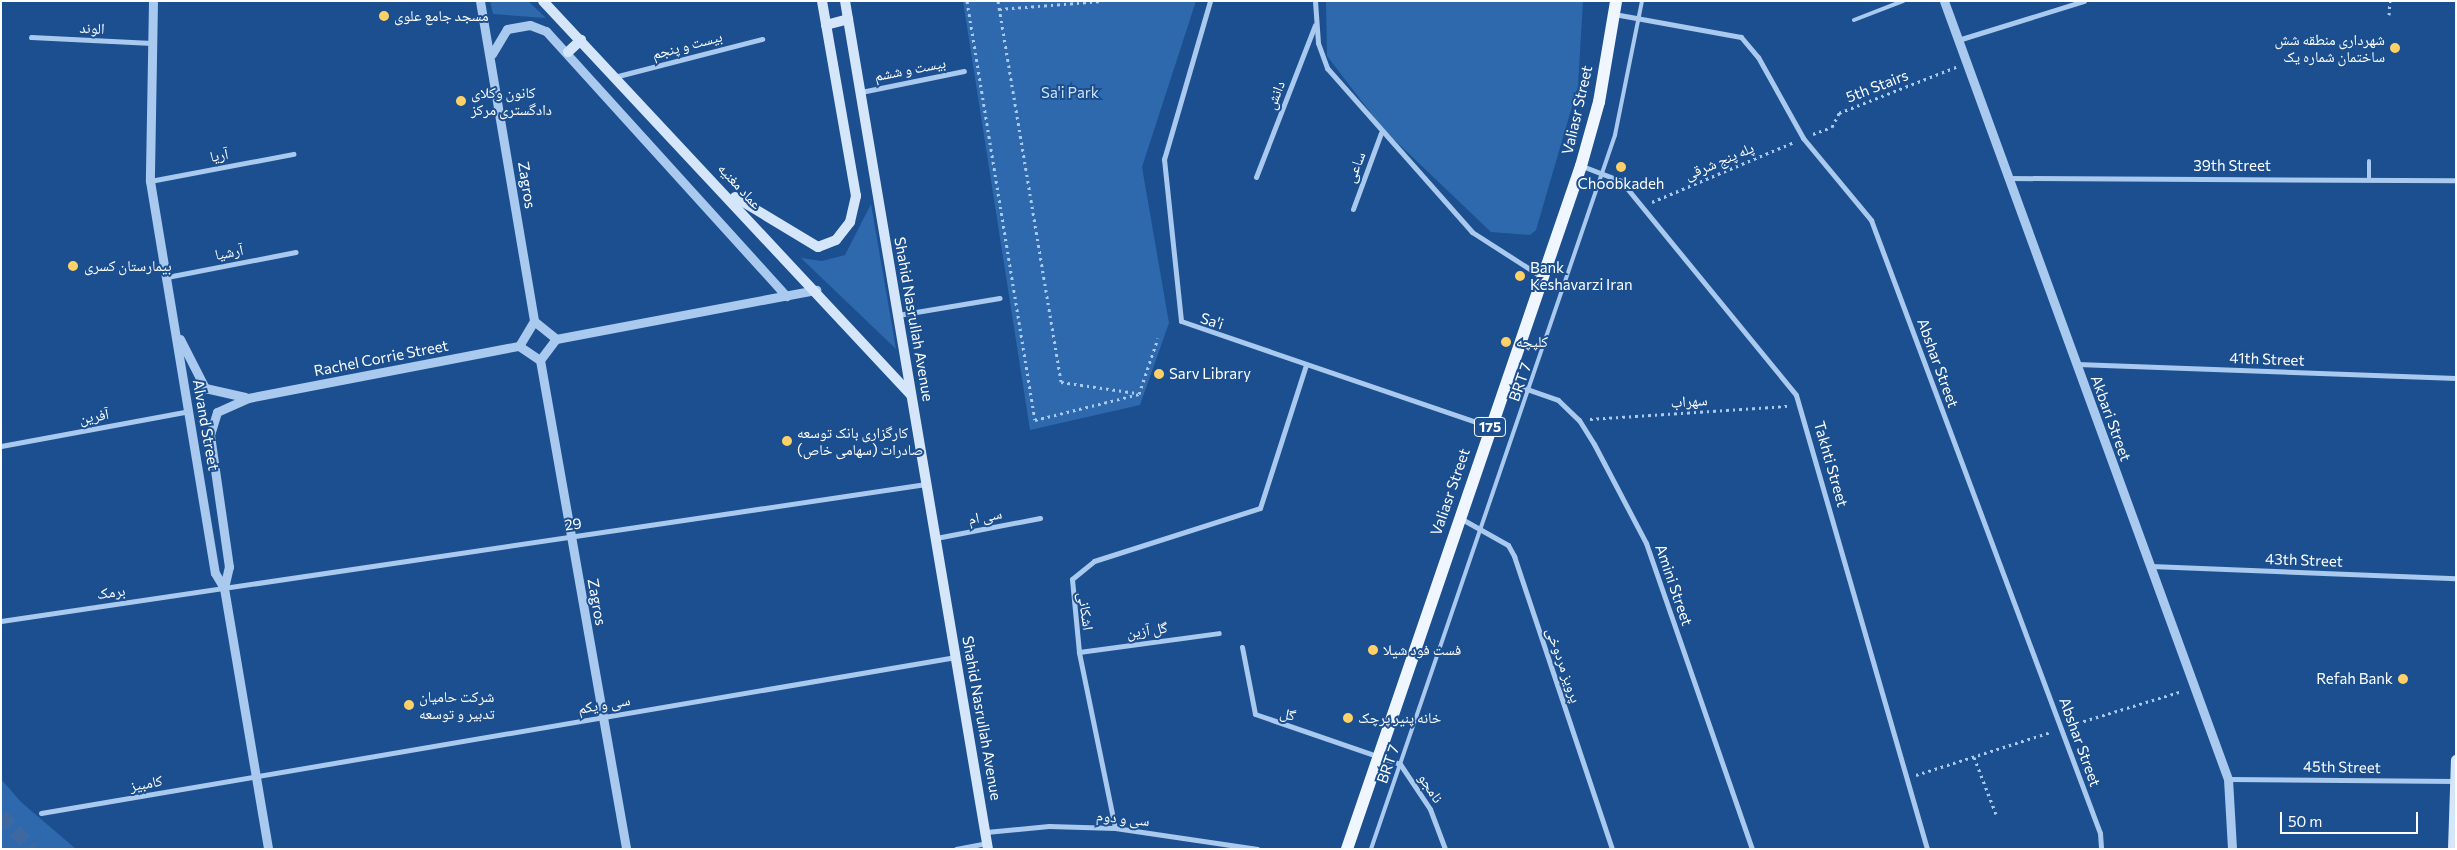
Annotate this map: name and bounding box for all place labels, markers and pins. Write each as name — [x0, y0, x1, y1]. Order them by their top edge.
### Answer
place label: مسجد جامع علوی — [394, 7, 488, 25]
marker: مسجد جامع علوی — [378, 10, 390, 22]
place label: شهرداری منطقه شش ساختمان شماره یک — [2274, 30, 2385, 65]
marker: شهرداری منطقه شش ساختمان شماره یک — [2389, 42, 2401, 54]
place label: کانون وکلای دادگستری مرکز — [471, 83, 552, 118]
marker: کانون وکلای دادگستری مرکز — [455, 95, 467, 107]
marker: Choobkadeh — [1615, 161, 1627, 173]
place label: Choobkadeh — [1578, 175, 1664, 193]
place label: بیمارستان کسری — [84, 257, 172, 275]
place label: Bank Keshavarzi Iran — [1530, 258, 1633, 293]
marker: بیمارستان کسری — [66, 259, 80, 273]
marker: Bank Keshavarzi Iran — [1514, 270, 1526, 282]
place label: کلپچه — [1516, 333, 1548, 351]
marker: کلپچه — [1500, 336, 1512, 348]
place label: Sarv Library — [1169, 365, 1251, 383]
marker: Sarv Library — [1153, 368, 1165, 380]
place label: کارگزاری بانک توسعه صادرات (سهامی خاص) — [797, 423, 923, 458]
marker: کارگزاری بانک توسعه صادرات (سهامی خاص) — [781, 435, 793, 447]
place label: فست فود شیلا — [1383, 641, 1461, 659]
marker: فست فود شیلا — [1367, 644, 1379, 656]
place label: Refah Bank — [2316, 670, 2393, 688]
marker: Refah Bank — [2397, 673, 2409, 685]
place label: شرکت حامیان تدبیر و توسعه — [419, 687, 495, 722]
marker: شرکت حامیان تدبیر و توسعه — [403, 699, 415, 711]
place label: خانه پنیر پرچک — [1358, 709, 1441, 727]
marker: خانه پنیر پرچک — [1342, 712, 1354, 724]

